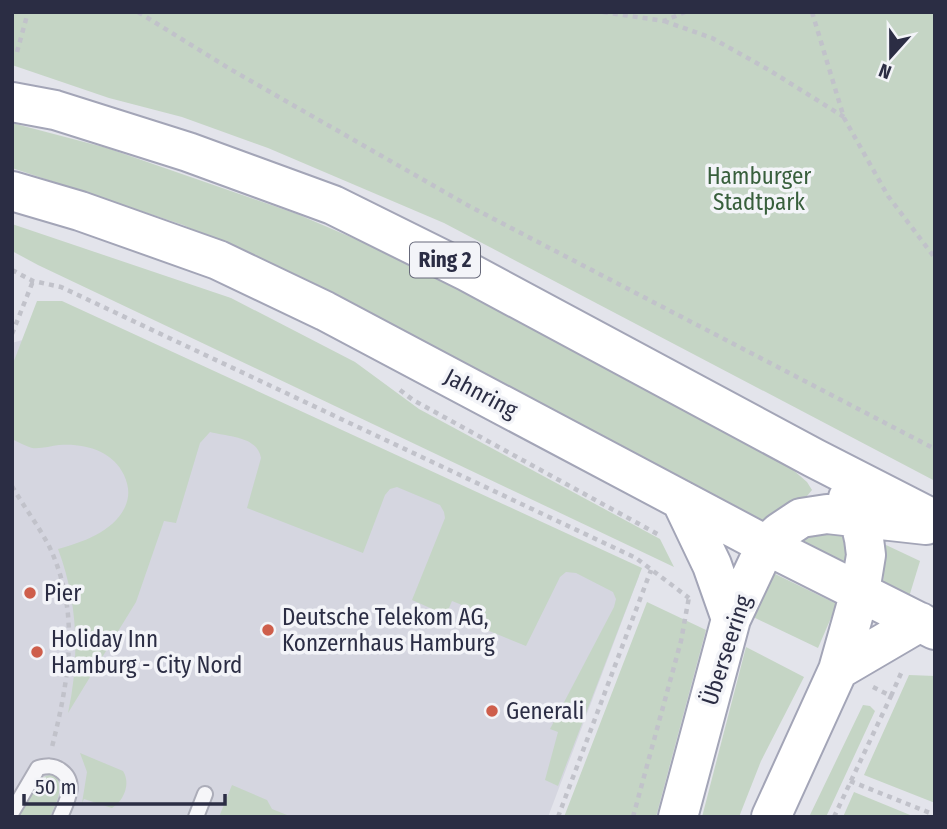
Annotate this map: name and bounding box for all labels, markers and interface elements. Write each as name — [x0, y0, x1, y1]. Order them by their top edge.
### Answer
north arrow — [856, 21, 926, 91]
text: N — [876, 59, 895, 84]
park label: Hamburger Stadtpark — [707, 162, 811, 216]
road number: Ring 2 — [410, 243, 480, 278]
street label: Jahnring — [440, 362, 522, 424]
place label: Pier — [44, 579, 81, 607]
marker: Pier — [22, 585, 38, 601]
street label: Überseering — [695, 591, 757, 709]
place label: Deutsche Telekom AG, Konzernhaus Hamburg — [282, 603, 495, 657]
marker: Deutsche Telekom AG, Konzernhaus Hamburg — [260, 622, 276, 638]
place label: Holiday Inn Hamburg - City Nord — [51, 625, 242, 679]
marker: Holiday Inn Hamburg - City Nord — [29, 644, 45, 660]
place label: Generali — [506, 697, 584, 725]
marker: Generali — [484, 703, 500, 719]
scale bar — [24, 762, 226, 806]
text: 50 m — [35, 774, 77, 800]

